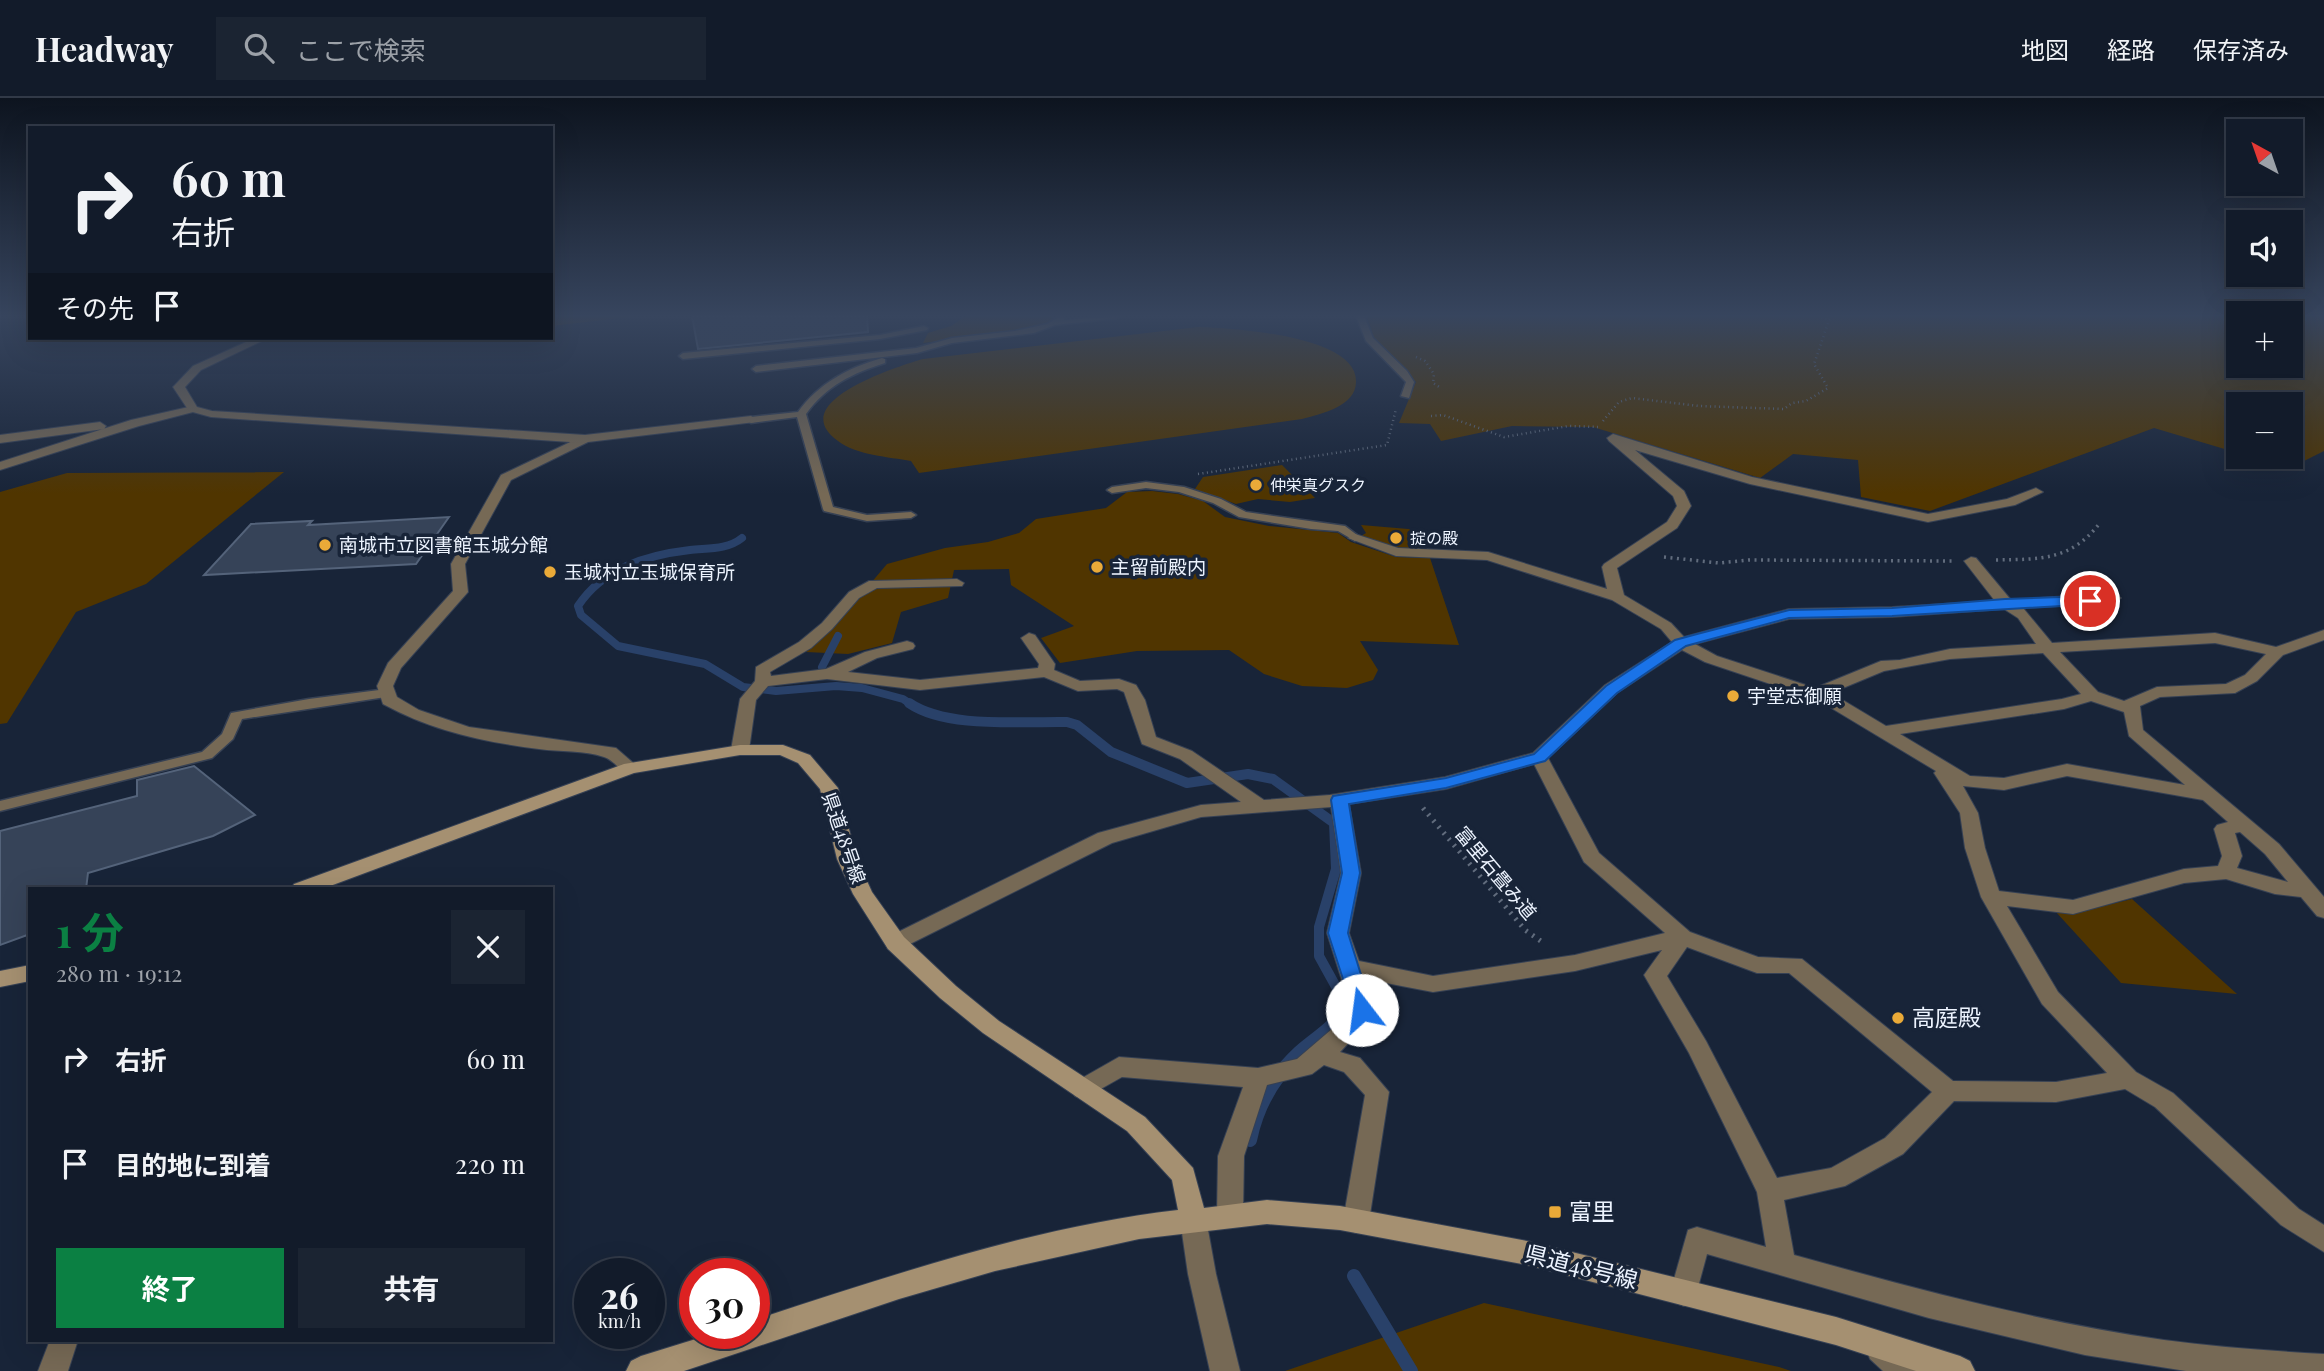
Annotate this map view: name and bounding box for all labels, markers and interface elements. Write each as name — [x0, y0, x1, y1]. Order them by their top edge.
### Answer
search box — [216, 17, 706, 80]
text: Headway — [35, 26, 174, 70]
icon: search — [240, 29, 278, 67]
text: ここで検索 — [296, 32, 426, 67]
text: 地図 — [2021, 33, 2069, 65]
text: 経路 — [2107, 33, 2155, 65]
text: 保存済み — [2193, 33, 2289, 65]
north arrow — [2226, 119, 2303, 196]
map controls — [2226, 119, 2303, 469]
text: 60 m — [171, 144, 286, 209]
icon: right — [56, 154, 147, 245]
text: 右折 — [171, 209, 235, 252]
button: sound — [2226, 210, 2303, 287]
icon: arrive — [148, 287, 186, 325]
text: その先 — [56, 290, 134, 325]
button: + — [2226, 301, 2303, 378]
button: − — [2226, 392, 2303, 469]
place label: 仲栄真グスク — [1270, 474, 1366, 495]
marker: 仲栄真グスク — [1248, 477, 1264, 493]
place label: 掟の殿 — [1410, 527, 1458, 548]
marker: 掟の殿 — [1388, 530, 1404, 546]
place label: 南城市立図書館玉城分館 — [339, 531, 548, 557]
marker: 南城市立図書館玉城分館 — [317, 537, 333, 553]
place label: 主留前殿内 — [1111, 553, 1206, 579]
place label: 玉城村立玉城保育所 — [564, 558, 735, 584]
marker: 主留前殿内 — [1089, 559, 1105, 575]
marker: 玉城村立玉城保育所 — [542, 564, 558, 580]
pin — [2060, 571, 2120, 631]
icon: arrive — [2071, 582, 2109, 620]
place label: 宇堂志御願 — [1747, 682, 1842, 708]
marker: 宇堂志御願 — [1725, 688, 1741, 704]
street label: 県道48号線 — [817, 788, 873, 887]
street label: 富里石畳み道 — [1450, 820, 1543, 924]
text: 1 分 — [56, 903, 124, 959]
button: close — [451, 910, 525, 984]
text: 280 m · 19:12 — [56, 957, 182, 988]
position arrow — [1325, 973, 1399, 1047]
place label: 高庭殿 — [1912, 1001, 1981, 1032]
marker: 高庭殿 — [1890, 1010, 1906, 1026]
icon: right — [56, 1040, 94, 1078]
text: 60 m — [466, 1041, 525, 1076]
text: 右折 — [115, 1042, 167, 1077]
icon: arrive — [56, 1145, 94, 1183]
text: 220 m — [455, 1146, 525, 1181]
text: 目的地に到着 — [115, 1147, 271, 1182]
place label: 富里 — [1569, 1195, 1615, 1226]
marker: 富里 — [1547, 1204, 1563, 1220]
street label: 県道48号線 — [1522, 1237, 1641, 1295]
button: 終了 — [56, 1248, 284, 1328]
button: 共有 — [298, 1248, 525, 1328]
speed limit sign: 30 — [679, 1258, 770, 1349]
text: 26 — [601, 1271, 638, 1318]
text: km/h — [598, 1309, 641, 1333]

